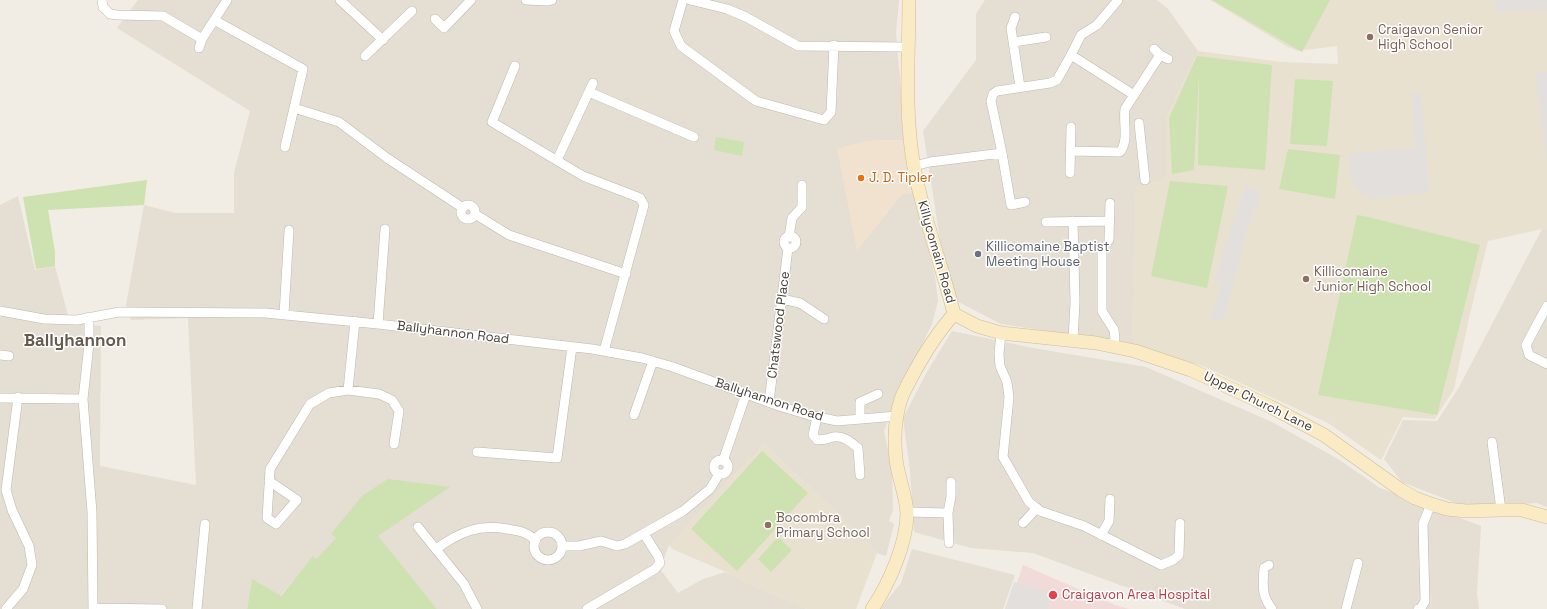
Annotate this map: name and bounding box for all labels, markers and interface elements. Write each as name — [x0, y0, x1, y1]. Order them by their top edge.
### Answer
place label: Craigavon Senior High School — [1378, 22, 1483, 53]
marker: Craigavon Senior High School — [1365, 32, 1375, 42]
place label: J. D. Tipler — [869, 170, 932, 186]
marker: J. D. Tipler — [856, 173, 866, 183]
street label: Killycomain Road — [914, 199, 958, 305]
place label: Killicomaine Baptist Meeting House — [986, 239, 1109, 270]
marker: Killicomaine Baptist Meeting House — [973, 249, 983, 259]
place label: Killicomaine Junior High School — [1314, 264, 1431, 295]
street label: Chatswood Place — [765, 270, 793, 380]
marker: Killicomaine Junior High School — [1301, 274, 1311, 284]
street label: Ballyhannon Road — [396, 318, 510, 348]
district label: Ballyhannon — [24, 331, 126, 351]
street label: Upper Church Lane — [1201, 369, 1315, 435]
street label: Ballyhannon Road — [713, 375, 825, 425]
place label: Bocombra Primary School — [776, 510, 870, 541]
marker: Bocombra Primary School — [763, 520, 773, 530]
place label: Craigavon Area Hospital — [1062, 587, 1210, 603]
marker: Craigavon Area Hospital — [1047, 589, 1059, 601]

